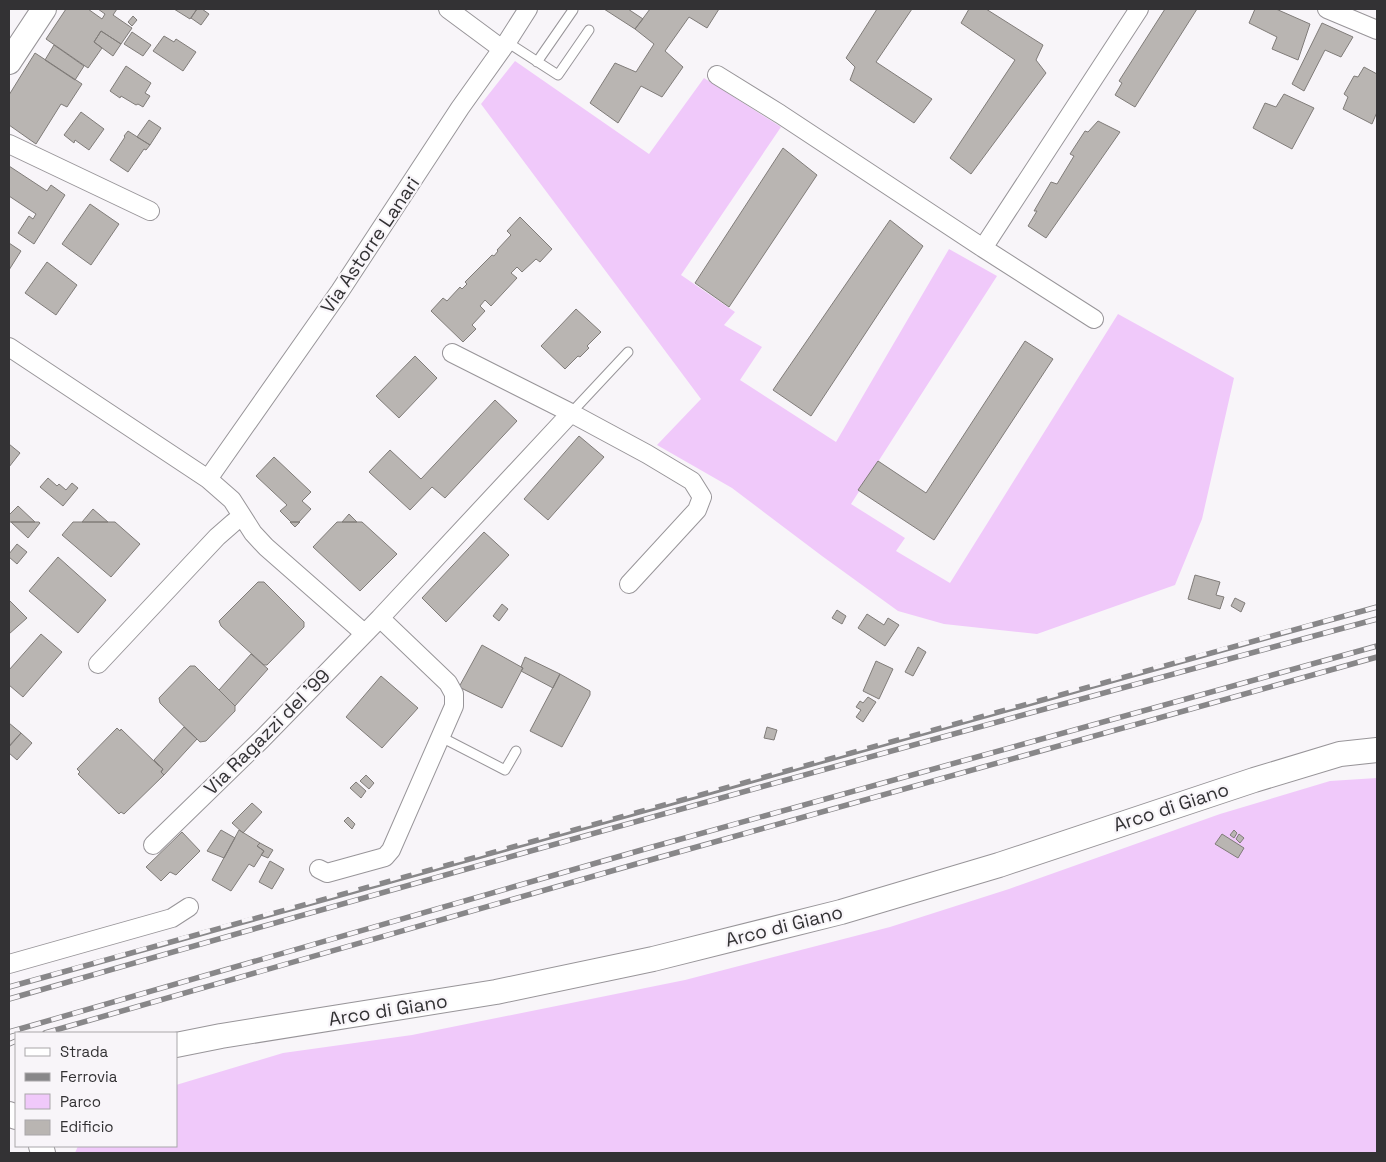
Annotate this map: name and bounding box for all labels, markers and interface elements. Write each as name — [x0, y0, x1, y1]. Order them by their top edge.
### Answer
street label: Via Astorre Lanari — [315, 172, 425, 318]
street label: Via Ragazzi del '99 — [199, 664, 335, 800]
street label: Arco di Giano — [1110, 777, 1232, 837]
street label: Arco di Giano — [723, 899, 845, 953]
street label: Arco di Giano — [327, 988, 449, 1032]
legend — [15, 1032, 178, 1147]
text: Strada — [60, 1042, 109, 1061]
text: Ferrovia — [60, 1067, 118, 1086]
text: Parco — [60, 1092, 101, 1111]
text: Edificio — [60, 1117, 114, 1136]

